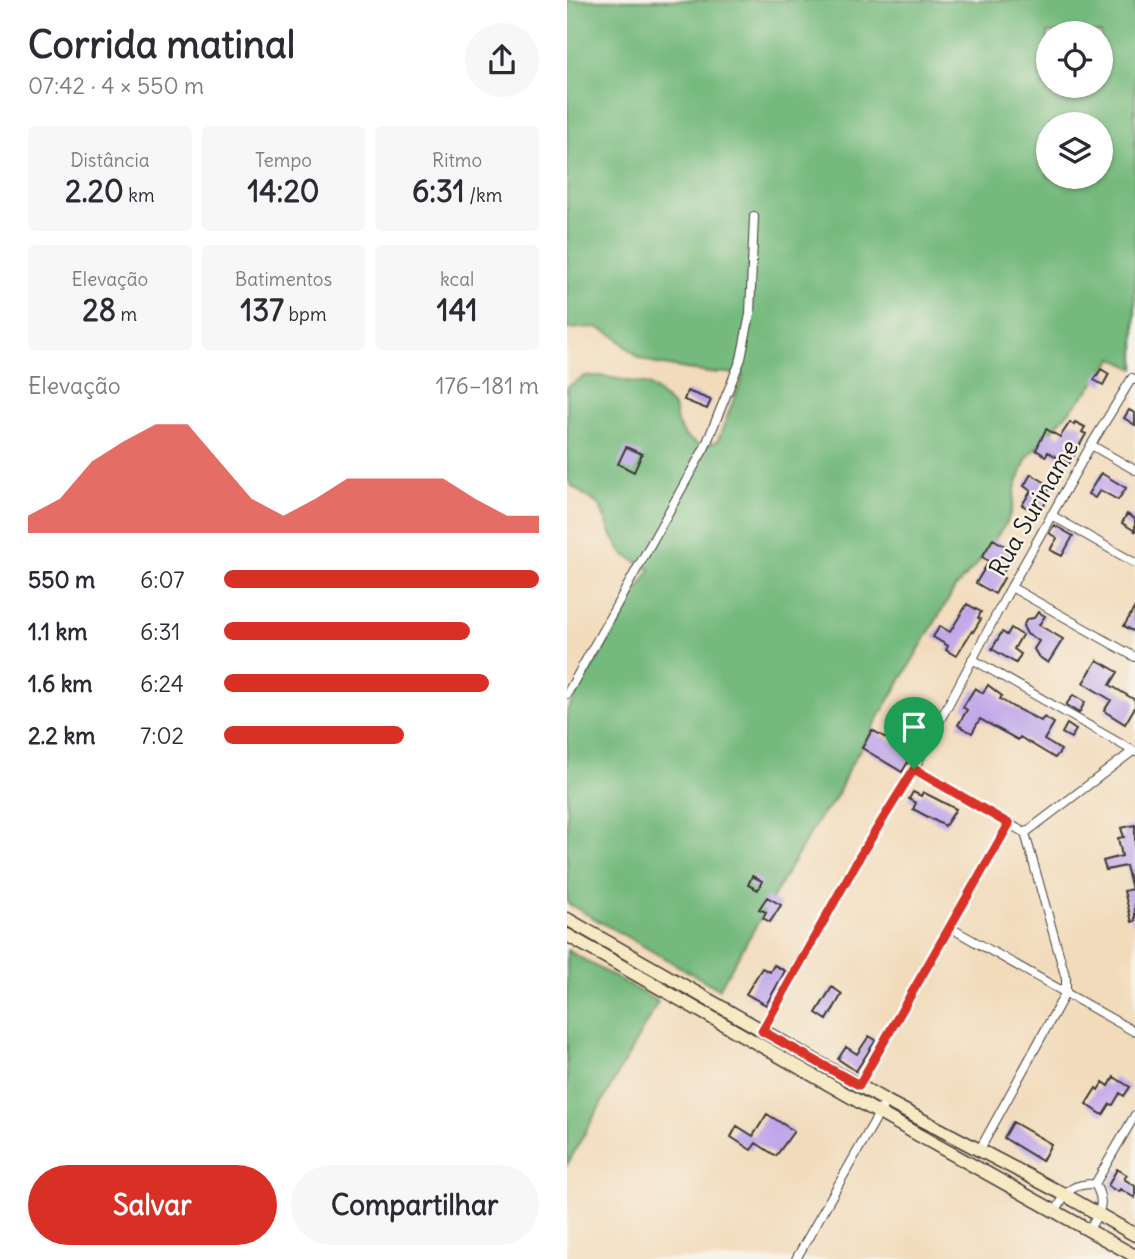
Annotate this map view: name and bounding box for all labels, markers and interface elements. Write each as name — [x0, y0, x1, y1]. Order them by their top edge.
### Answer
text: Corrida matinal — [28, 21, 295, 68]
map controls — [1036, 21, 1113, 189]
button: locate — [1036, 21, 1113, 98]
button: share — [465, 23, 539, 97]
text: 07:42 · 4 × 550 m — [28, 71, 204, 100]
button: layers — [1036, 112, 1113, 189]
text: Distância — [70, 148, 150, 172]
text: Tempo — [255, 148, 312, 172]
text: Ritmo — [432, 148, 482, 172]
text: 2.20 — [65, 172, 124, 210]
text: 14:20 — [247, 172, 320, 210]
text: 6:31 — [412, 172, 465, 210]
text: km — [124, 183, 155, 207]
text: /km — [465, 183, 502, 207]
text: Elevação — [72, 267, 148, 291]
text: Batimentos — [235, 267, 332, 291]
text: kcal — [440, 267, 474, 291]
text: 28 — [82, 291, 116, 329]
text: 137 — [240, 291, 284, 329]
text: 141 — [437, 291, 478, 329]
text: m — [116, 302, 137, 326]
text: bpm — [284, 302, 327, 326]
text: Elevação — [28, 371, 121, 400]
text: 176–181 m — [435, 371, 539, 400]
street label: Rua Suriname — [982, 434, 1084, 581]
text: 550 m — [28, 565, 95, 594]
text: 6:07 — [140, 565, 185, 594]
text: 1.1 km — [28, 617, 87, 646]
text: 6:31 — [140, 617, 180, 646]
text: 1.6 km — [28, 669, 93, 698]
text: 6:24 — [140, 669, 184, 698]
pin — [884, 697, 944, 769]
icon: arrive — [895, 708, 933, 746]
text: 2.2 km — [28, 721, 95, 750]
text: 7:02 — [140, 721, 184, 750]
button: Salvar — [28, 1165, 277, 1245]
button: Compartilhar — [291, 1165, 539, 1245]

